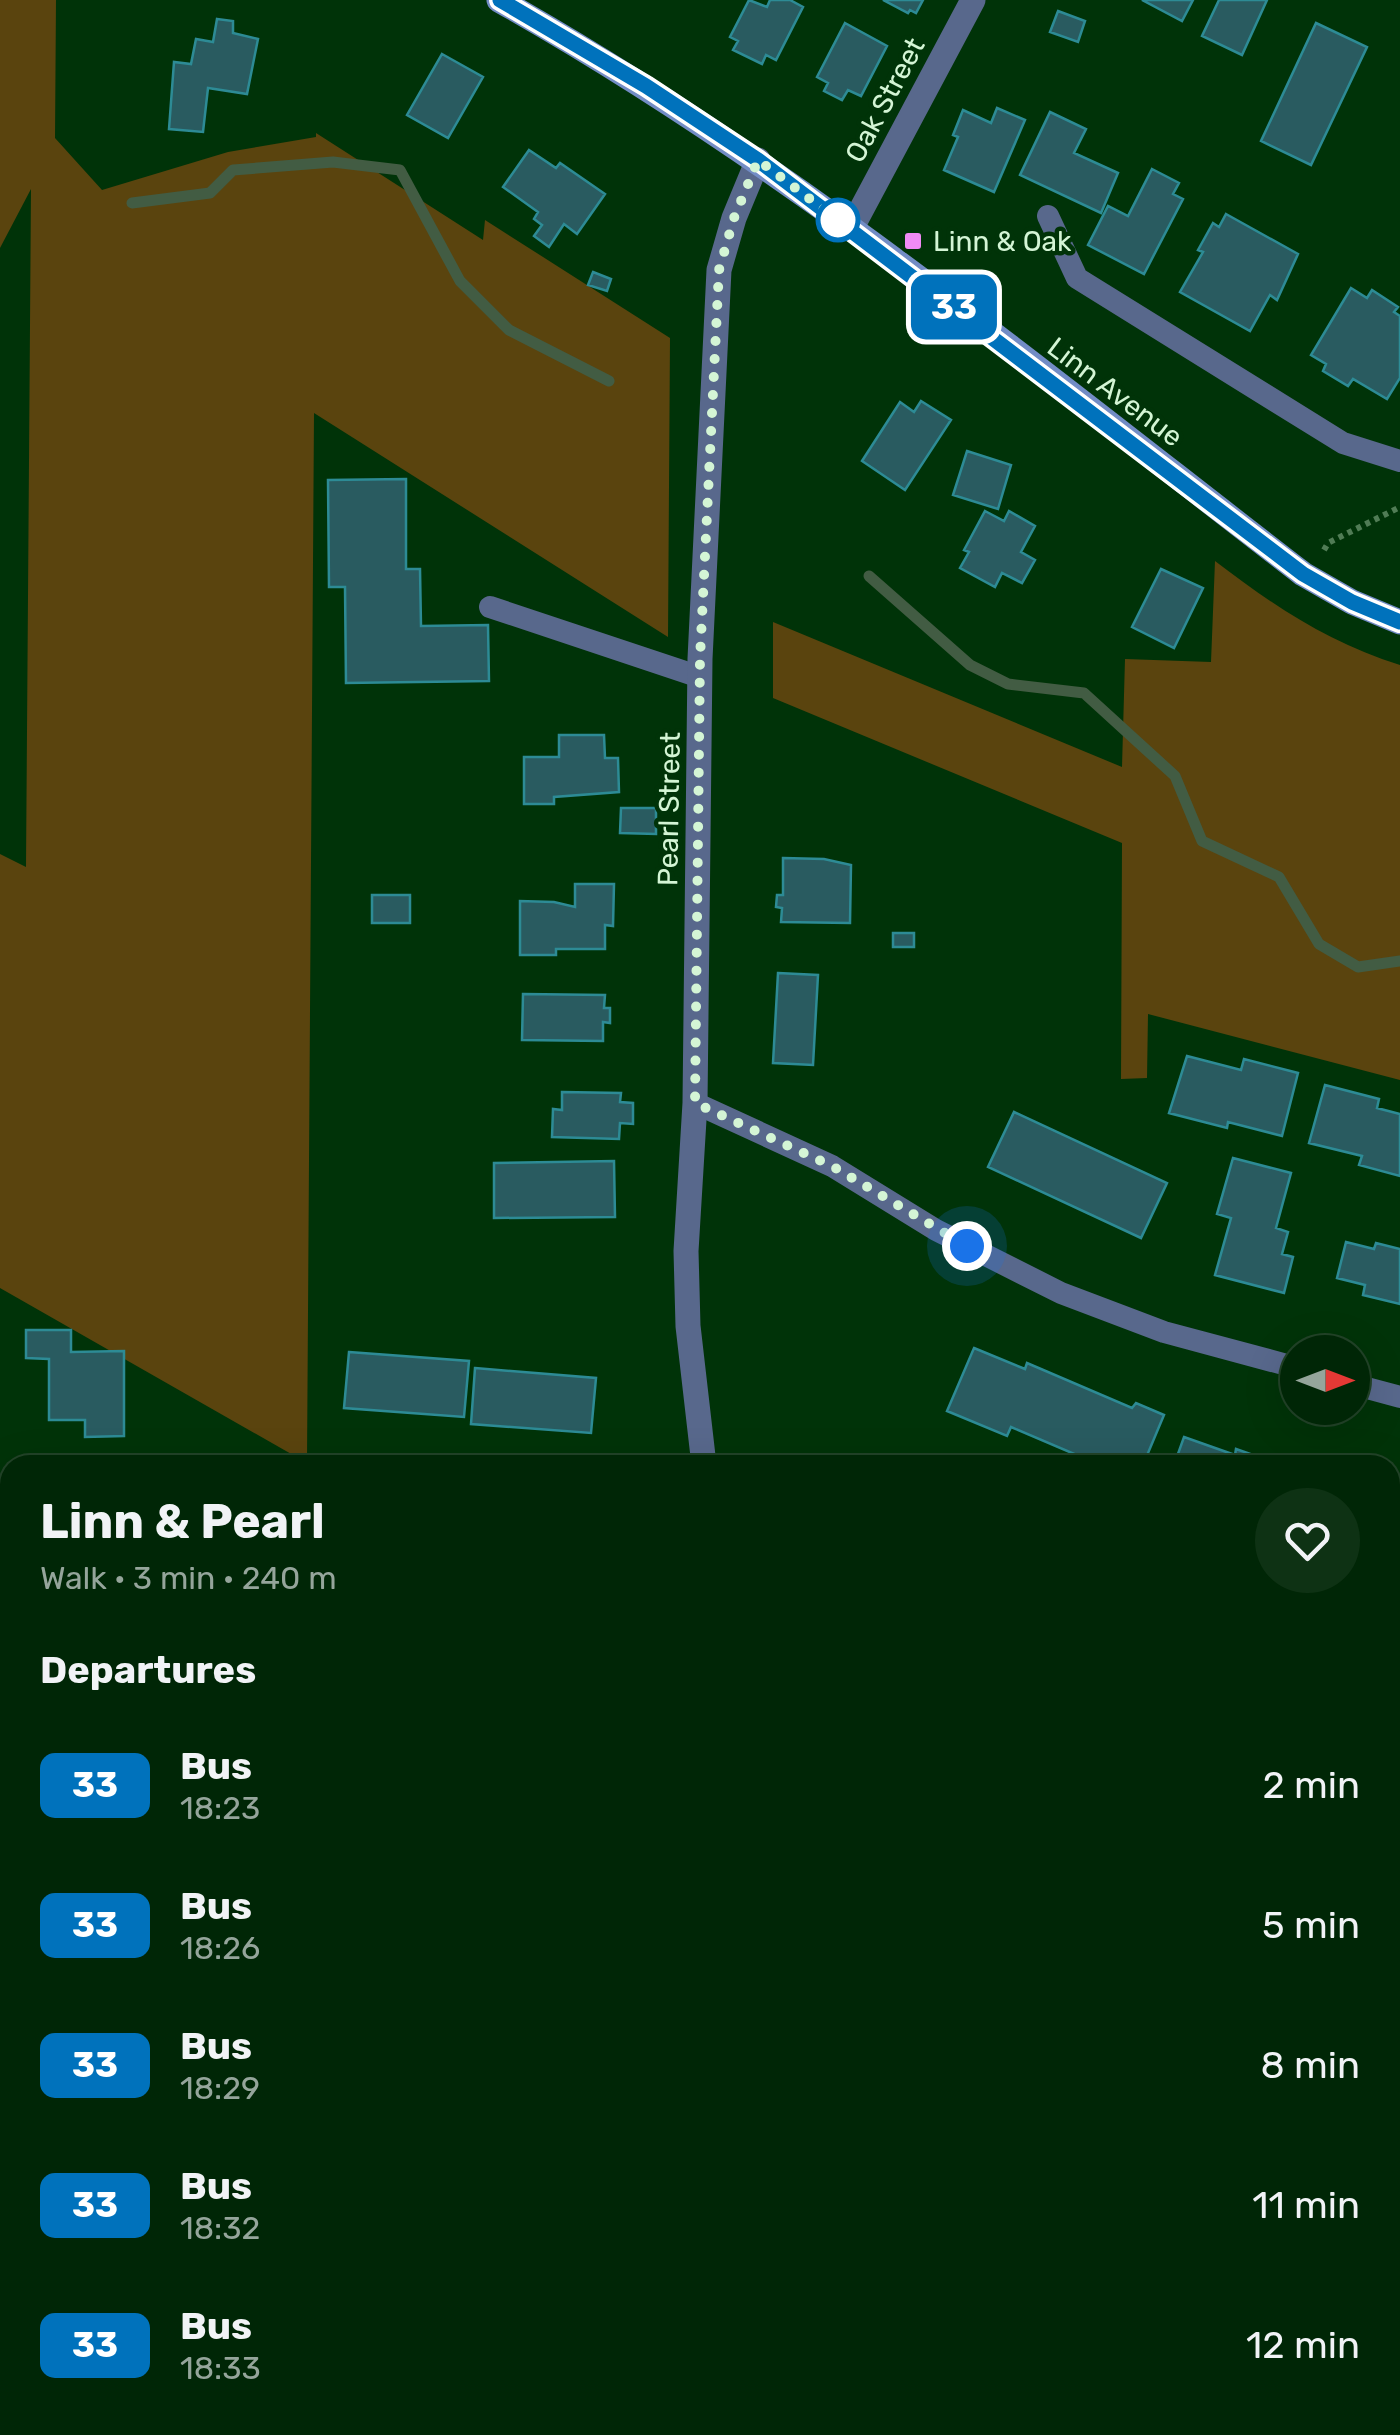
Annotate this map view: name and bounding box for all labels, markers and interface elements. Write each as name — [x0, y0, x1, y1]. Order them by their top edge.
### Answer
street label: Oak Street — [838, 32, 932, 168]
unlabelled marker — [817, 199, 859, 241]
place label: Linn & Oak — [933, 225, 1072, 258]
marker: Linn & Oak — [902, 230, 924, 252]
line badge: 33 — [909, 274, 999, 340]
text: 33 — [931, 286, 977, 328]
street label: Linn Avenue — [1041, 330, 1189, 454]
street label: Pearl Street — [651, 732, 687, 886]
your location — [942, 1221, 992, 1271]
north arrow — [1280, 1335, 1370, 1425]
map controls — [1280, 1335, 1370, 1425]
button: heart — [1255, 1488, 1360, 1593]
text: Linn & Pearl — [40, 1493, 325, 1550]
text: Walk · 3 min · 240 m — [40, 1559, 337, 1597]
text: Departures — [40, 1647, 256, 1693]
text: Bus — [180, 1743, 252, 1789]
text: 2 min — [1262, 1762, 1360, 1808]
text: 33 — [72, 1764, 118, 1806]
text: 18:23 — [180, 1789, 260, 1827]
text: Bus — [180, 1883, 252, 1929]
text: 5 min — [1262, 1902, 1360, 1948]
text: 33 — [72, 1904, 118, 1946]
text: 18:26 — [180, 1929, 260, 1967]
text: Bus — [180, 2023, 252, 2069]
text: 8 min — [1261, 2042, 1360, 2088]
text: 33 — [72, 2044, 118, 2086]
text: 18:29 — [180, 2069, 260, 2107]
text: Bus — [180, 2163, 252, 2209]
text: 11 min — [1252, 2182, 1360, 2228]
text: 33 — [72, 2184, 118, 2226]
text: 18:32 — [180, 2209, 260, 2247]
text: Bus — [180, 2303, 252, 2349]
text: 12 min — [1246, 2322, 1360, 2368]
text: 33 — [72, 2324, 118, 2366]
text: 18:33 — [180, 2349, 261, 2387]

